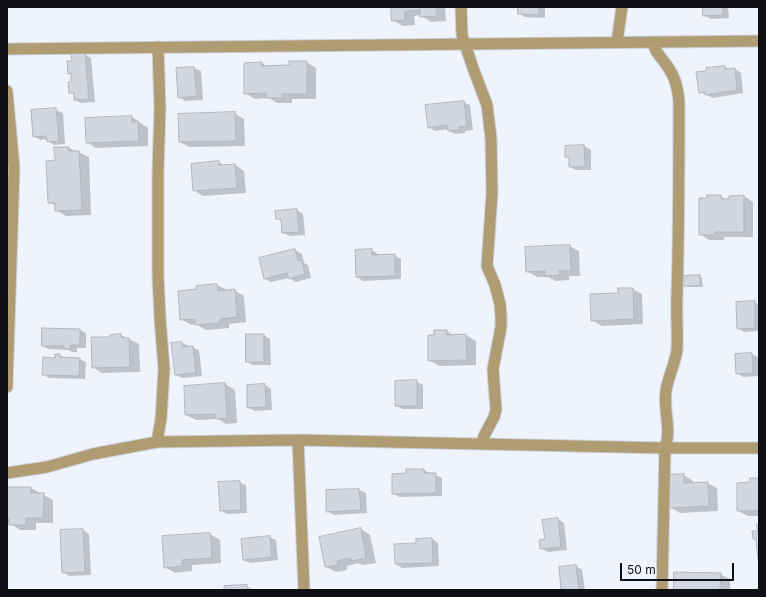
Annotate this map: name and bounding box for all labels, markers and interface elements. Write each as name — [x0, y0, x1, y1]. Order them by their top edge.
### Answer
scale bar — [622, 555, 736, 581]
text: 50 m — [627, 562, 656, 577]

